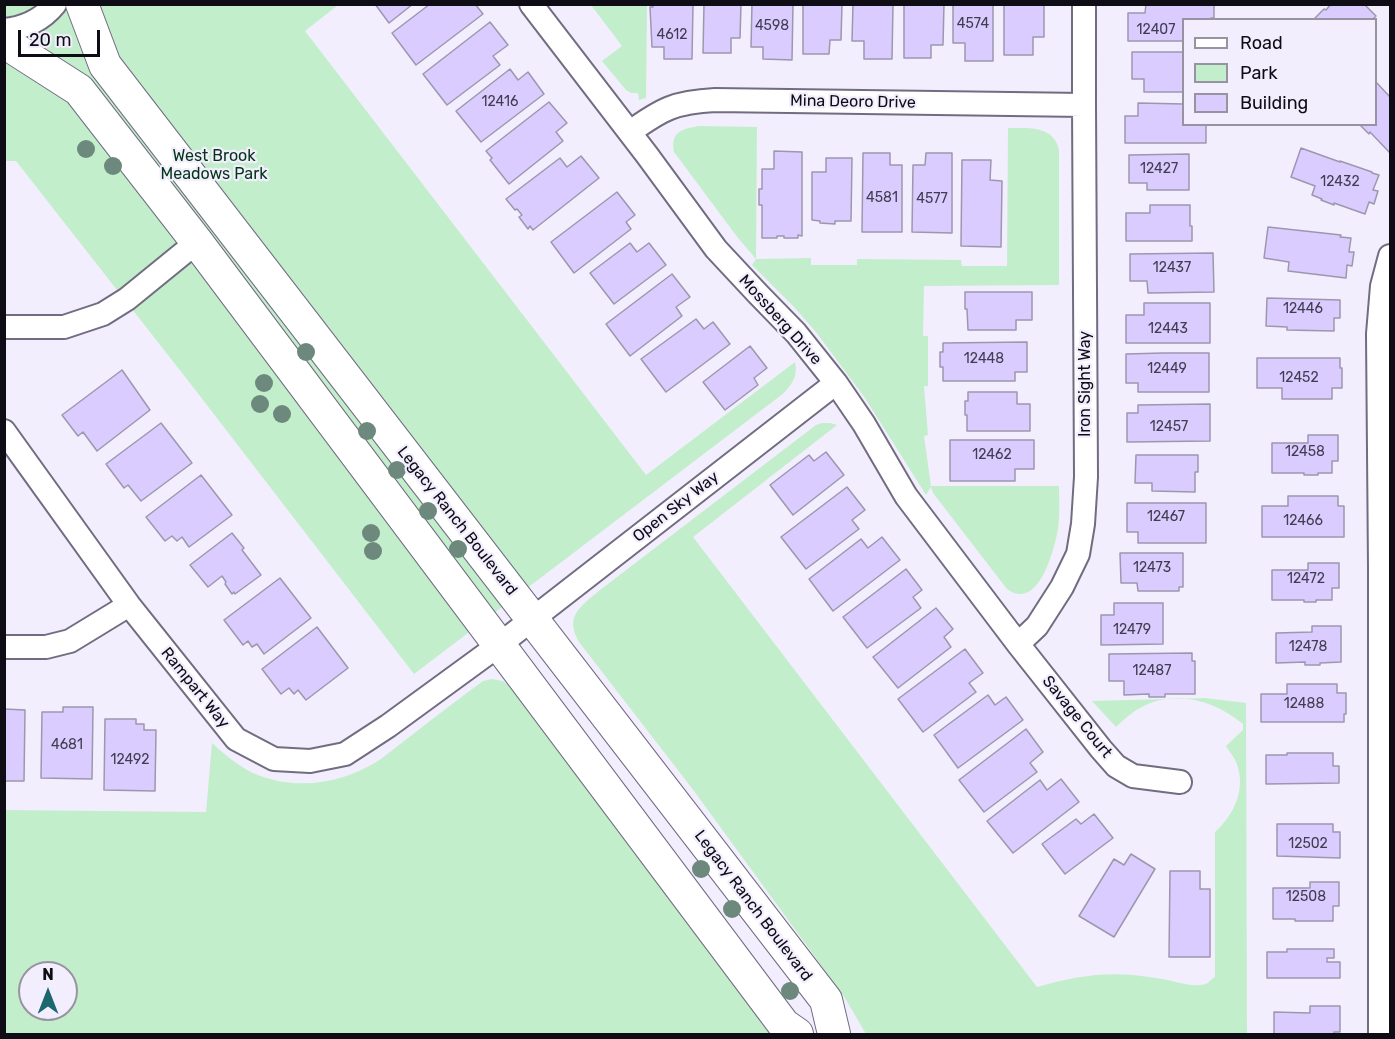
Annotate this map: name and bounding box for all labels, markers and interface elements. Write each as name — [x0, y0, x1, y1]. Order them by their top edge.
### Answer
house number: 4574 — [957, 16, 989, 32]
scale bar — [21, 18, 104, 56]
house number: 4598 — [755, 18, 789, 34]
legend — [1182, 18, 1377, 126]
house number: 12407 — [1137, 22, 1175, 38]
house number: 4612 — [656, 27, 688, 43]
text: 20 m — [29, 29, 71, 51]
text: Road — [1240, 32, 1283, 54]
text: Park — [1240, 62, 1277, 84]
street label: Mina Deoro Drive — [790, 91, 916, 113]
text: Building — [1240, 92, 1308, 114]
house number: 12416 — [482, 94, 518, 110]
park label: West Brook Meadows Park — [161, 146, 267, 184]
house number: 12427 — [1140, 161, 1178, 177]
house number: 12432 — [1320, 174, 1360, 190]
house number: 4581 — [866, 190, 898, 206]
house number: 4577 — [916, 191, 948, 207]
house number: 12437 — [1153, 260, 1191, 276]
street label: Mossberg Drive — [735, 271, 825, 369]
house number: 12446 — [1283, 301, 1323, 317]
house number: 12443 — [1148, 321, 1188, 337]
street label: Iron Sight Way — [1075, 331, 1095, 437]
house number: 12448 — [964, 351, 1004, 367]
house number: 12449 — [1147, 361, 1187, 377]
house number: 12452 — [1279, 370, 1319, 386]
house number: 12457 — [1150, 419, 1188, 435]
street label: Legacy Ranch Boulevard — [393, 443, 521, 599]
house number: 12458 — [1285, 444, 1325, 460]
house number: 12462 — [972, 447, 1012, 463]
street label: Open Sky Way — [629, 467, 723, 547]
house number: 12467 — [1147, 509, 1185, 525]
house number: 12466 — [1283, 513, 1323, 529]
house number: 12473 — [1133, 560, 1171, 576]
house number: 12472 — [1287, 571, 1325, 587]
house number: 12479 — [1113, 622, 1151, 638]
house number: 12478 — [1289, 639, 1327, 655]
street label: Rampart Way — [157, 644, 233, 732]
house number: 12487 — [1133, 663, 1171, 679]
street label: Savage Court — [1038, 672, 1116, 762]
house number: 12488 — [1284, 696, 1324, 712]
house number: 4681 — [51, 737, 83, 753]
house number: 12492 — [110, 752, 150, 768]
street label: Legacy Ranch Boulevard — [690, 827, 816, 985]
house number: 12502 — [1288, 836, 1328, 852]
house number: 12508 — [1286, 889, 1326, 905]
north arrow — [18, 961, 78, 1021]
text: N — [42, 965, 54, 984]

